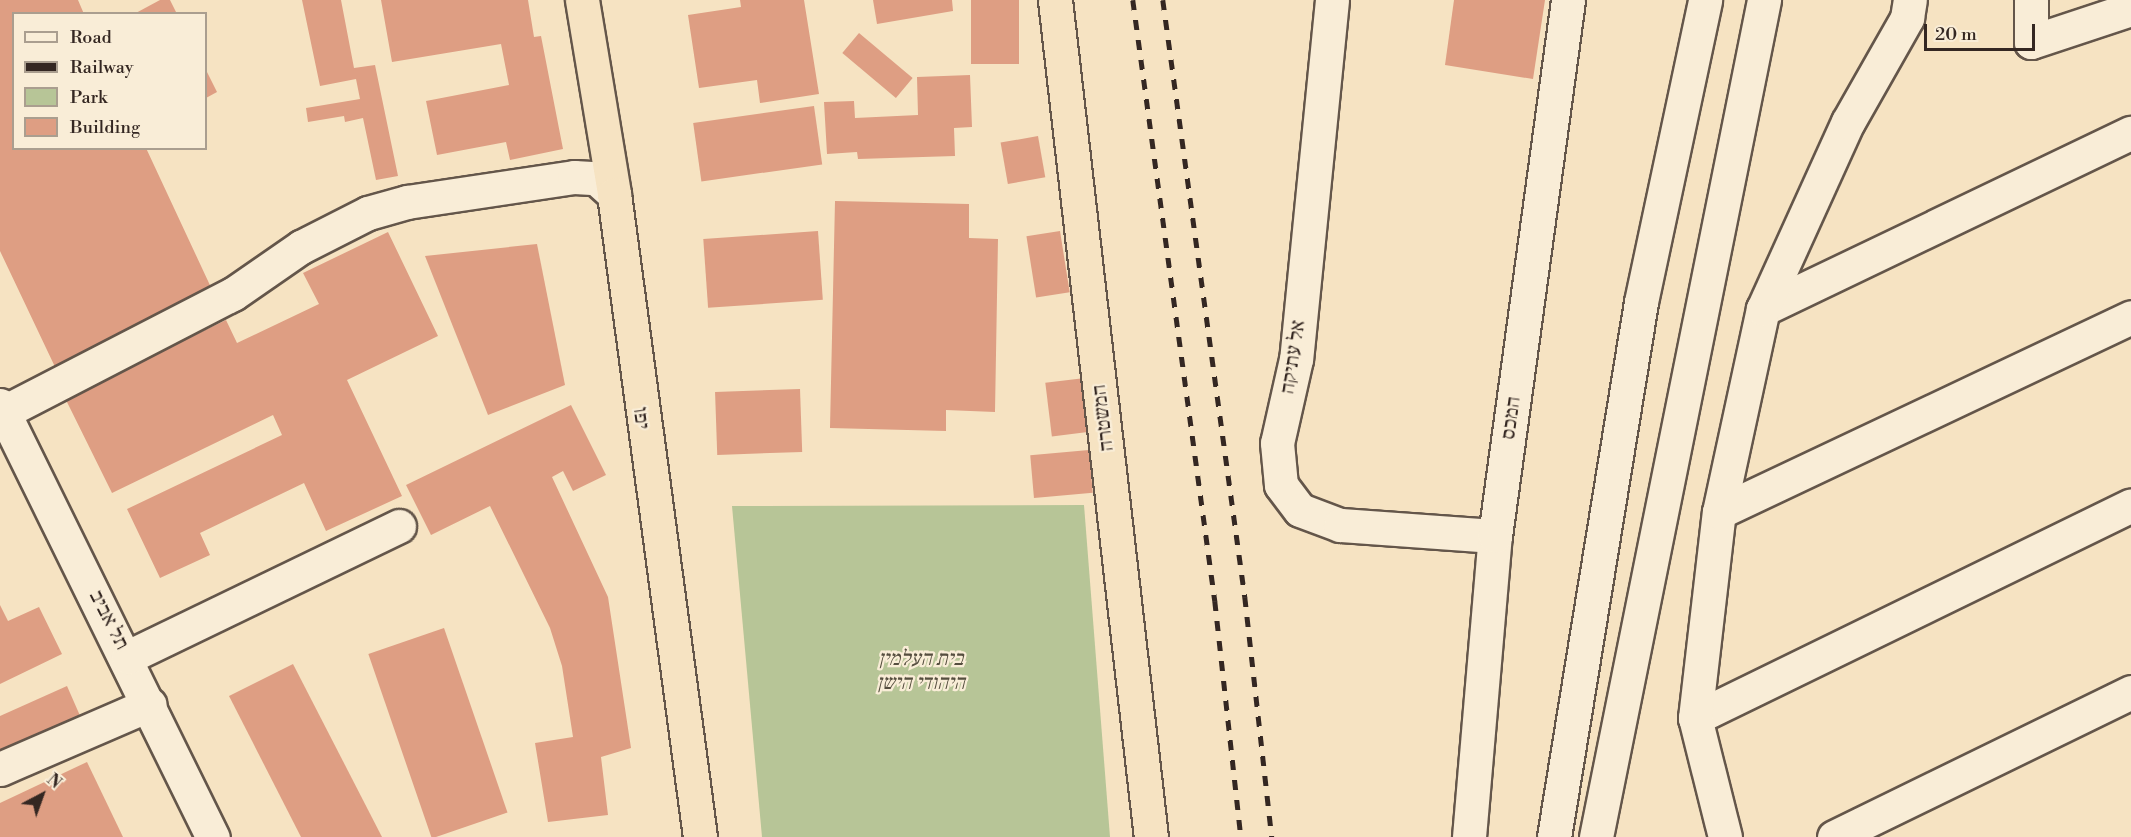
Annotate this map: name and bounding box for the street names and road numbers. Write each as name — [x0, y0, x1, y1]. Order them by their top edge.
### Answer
street label: אל עתיקה — [1275, 318, 1311, 396]
street label: המשטרה — [1086, 383, 1120, 453]
street label: המכס — [1496, 395, 1526, 441]
street label: יפו — [627, 405, 655, 431]
street label: תל אביב — [83, 586, 135, 654]

